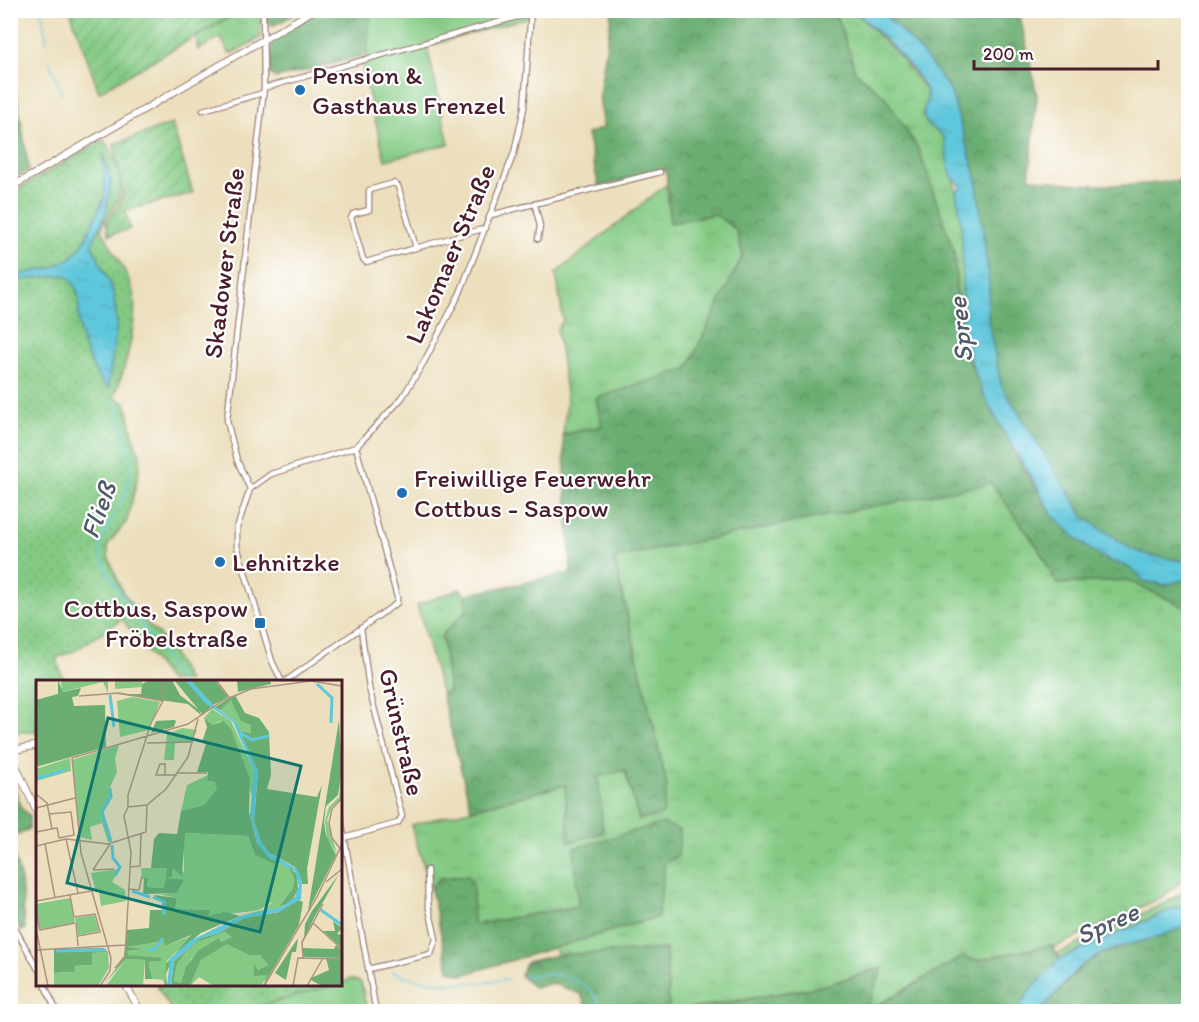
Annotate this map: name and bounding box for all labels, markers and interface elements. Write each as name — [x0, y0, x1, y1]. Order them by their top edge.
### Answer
scale bar — [974, 33, 1158, 71]
text: 200 m — [983, 43, 1034, 65]
place label: Pension & Gasthaus Frenzel — [312, 59, 505, 121]
marker: Pension & Gasthaus Frenzel — [293, 83, 307, 97]
street label: Lakomaer Straße — [398, 159, 502, 349]
street label: Skadower Straße — [196, 166, 252, 360]
water label: Spree — [940, 295, 980, 364]
place label: Freiwillige Feuerwehr Cottbus - Saspow — [414, 462, 652, 524]
water label: Fließ — [73, 476, 124, 543]
marker: Freiwillige Feuerwehr Cottbus - Saspow — [395, 486, 409, 500]
place label: Lehnitzke — [232, 546, 340, 578]
marker: Lehnitzke — [213, 555, 227, 569]
place label: Cottbus, Saspow Fröbelstraße — [64, 592, 248, 654]
marker: Cottbus, Saspow Fröbelstraße — [253, 616, 267, 630]
street label: Grünstraße — [372, 665, 432, 799]
inset map — [36, 680, 342, 986]
water label: Spree — [1070, 894, 1145, 951]

